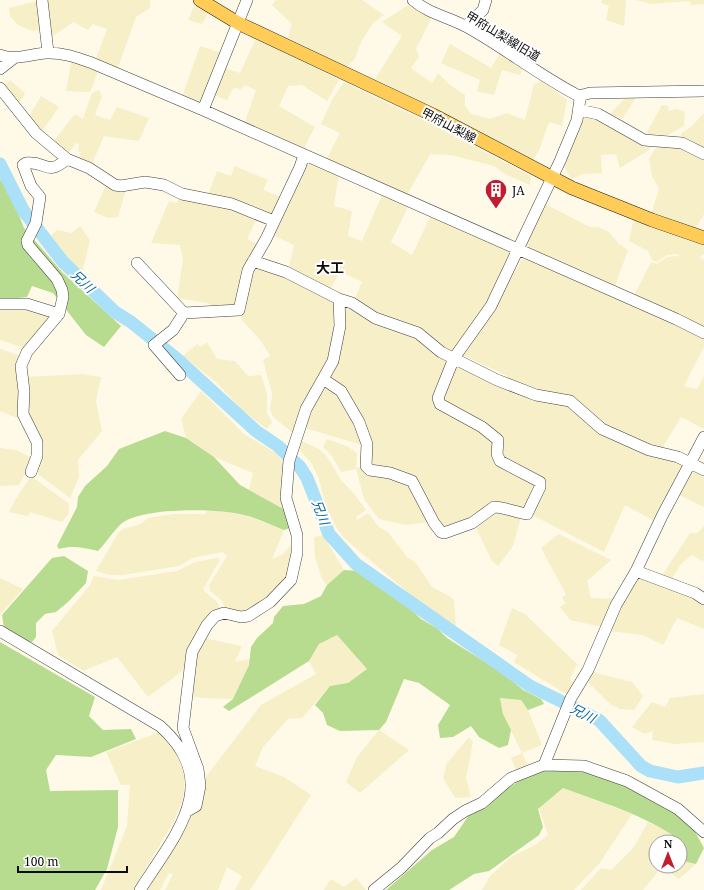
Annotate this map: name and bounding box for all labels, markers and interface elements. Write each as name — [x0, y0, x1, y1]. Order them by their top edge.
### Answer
street label: 甲府山梨線旧道 — [463, 7, 543, 65]
street label: 甲府山梨線 — [419, 103, 479, 147]
building icon: JA — [483, 177, 509, 210]
place label: JA — [511, 182, 525, 199]
district label: 大工 — [316, 258, 344, 277]
water label: 兄川 — [67, 266, 100, 298]
water label: 兄川 — [308, 497, 335, 529]
water label: 兄川 — [567, 699, 600, 728]
north arrow — [648, 834, 688, 874]
text: N — [664, 836, 673, 851]
scale bar — [18, 848, 127, 874]
text: 100 m — [24, 853, 59, 870]

